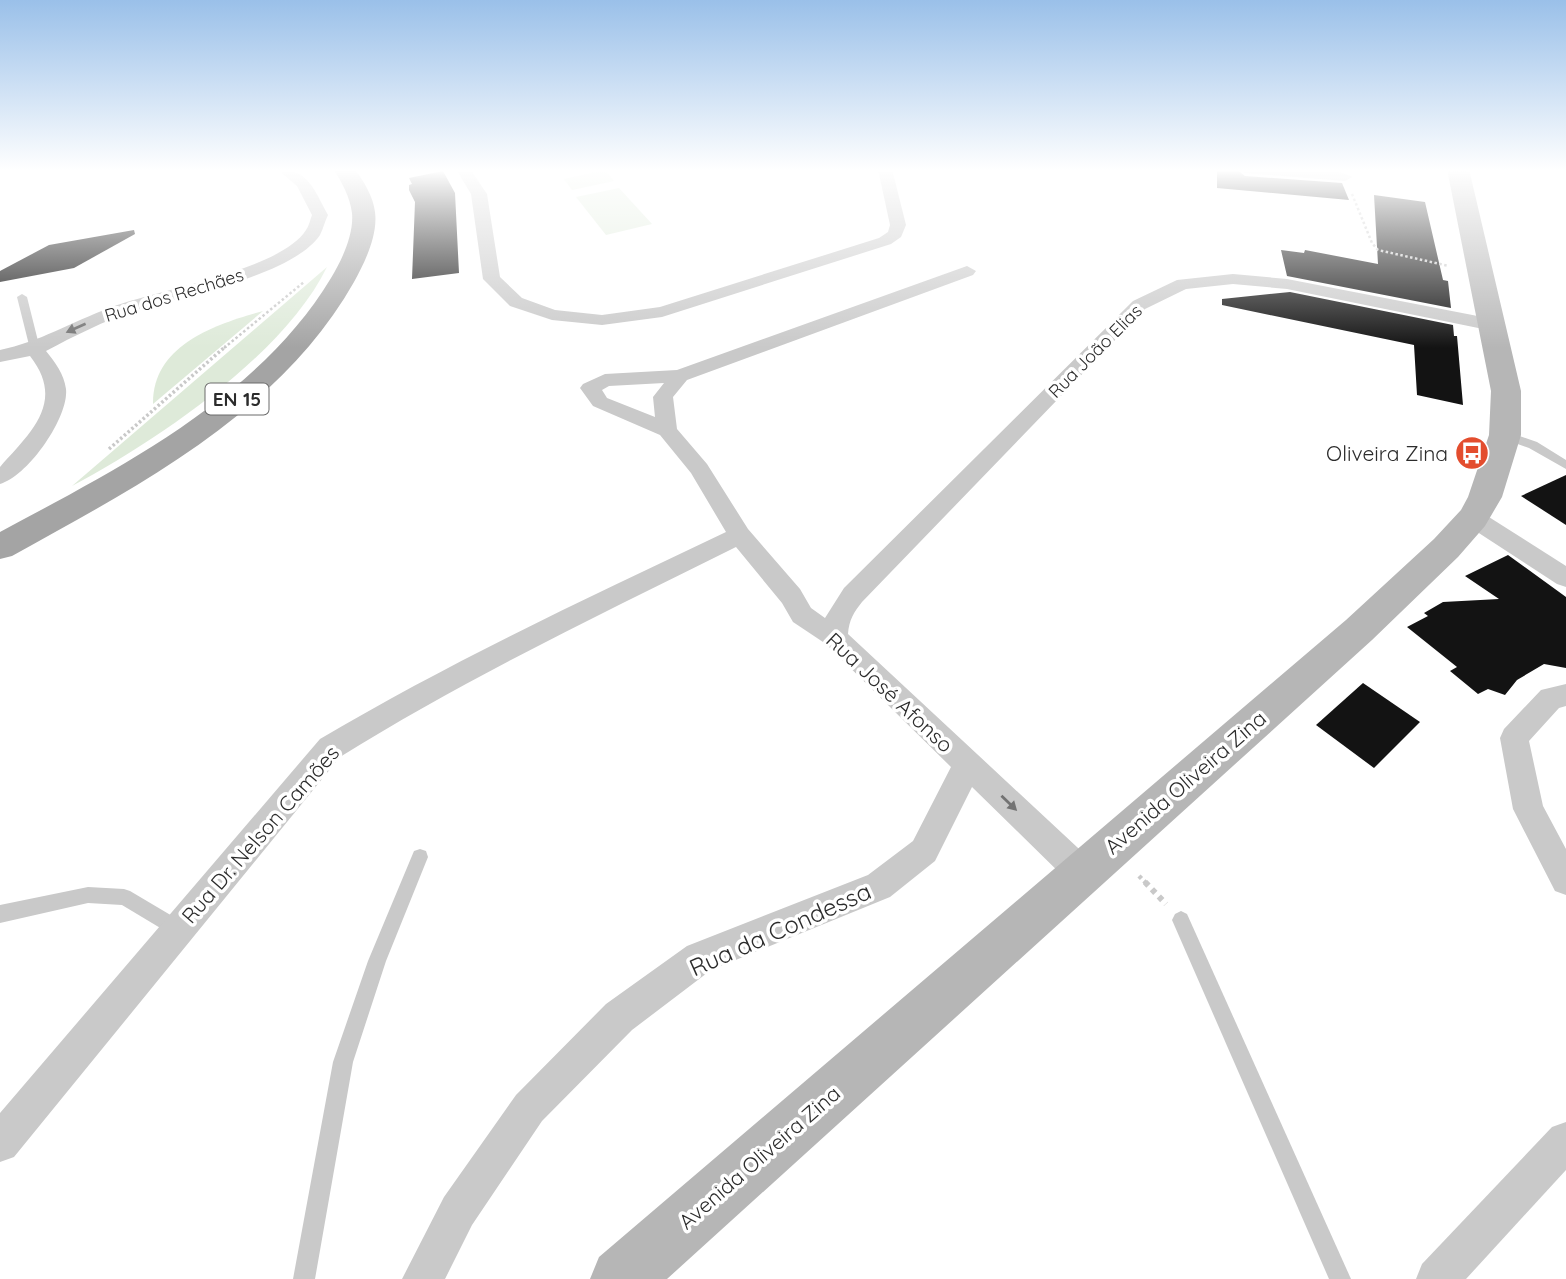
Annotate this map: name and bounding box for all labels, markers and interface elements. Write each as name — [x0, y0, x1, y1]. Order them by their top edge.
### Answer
street label: Rua dos Rechães — [102, 263, 246, 327]
street label: Rua João Elias — [1043, 299, 1147, 403]
one-way arrow — [66, 322, 86, 334]
road number: EN 15 — [205, 384, 268, 414]
bus stop icon: Oliveira Zina — [1453, 434, 1491, 472]
place label: Oliveira Zina — [1326, 440, 1448, 466]
street label: Rua José Afonso — [821, 627, 959, 757]
street label: Avenida Oliveira Zina — [1099, 705, 1271, 859]
street label: Rua Dr. Nelson Camões — [176, 740, 344, 928]
one-way arrow — [1000, 794, 1017, 810]
street label: Rua da Condessa — [685, 876, 875, 982]
street label: Avenida Oliveira Zina — [673, 1080, 845, 1234]

